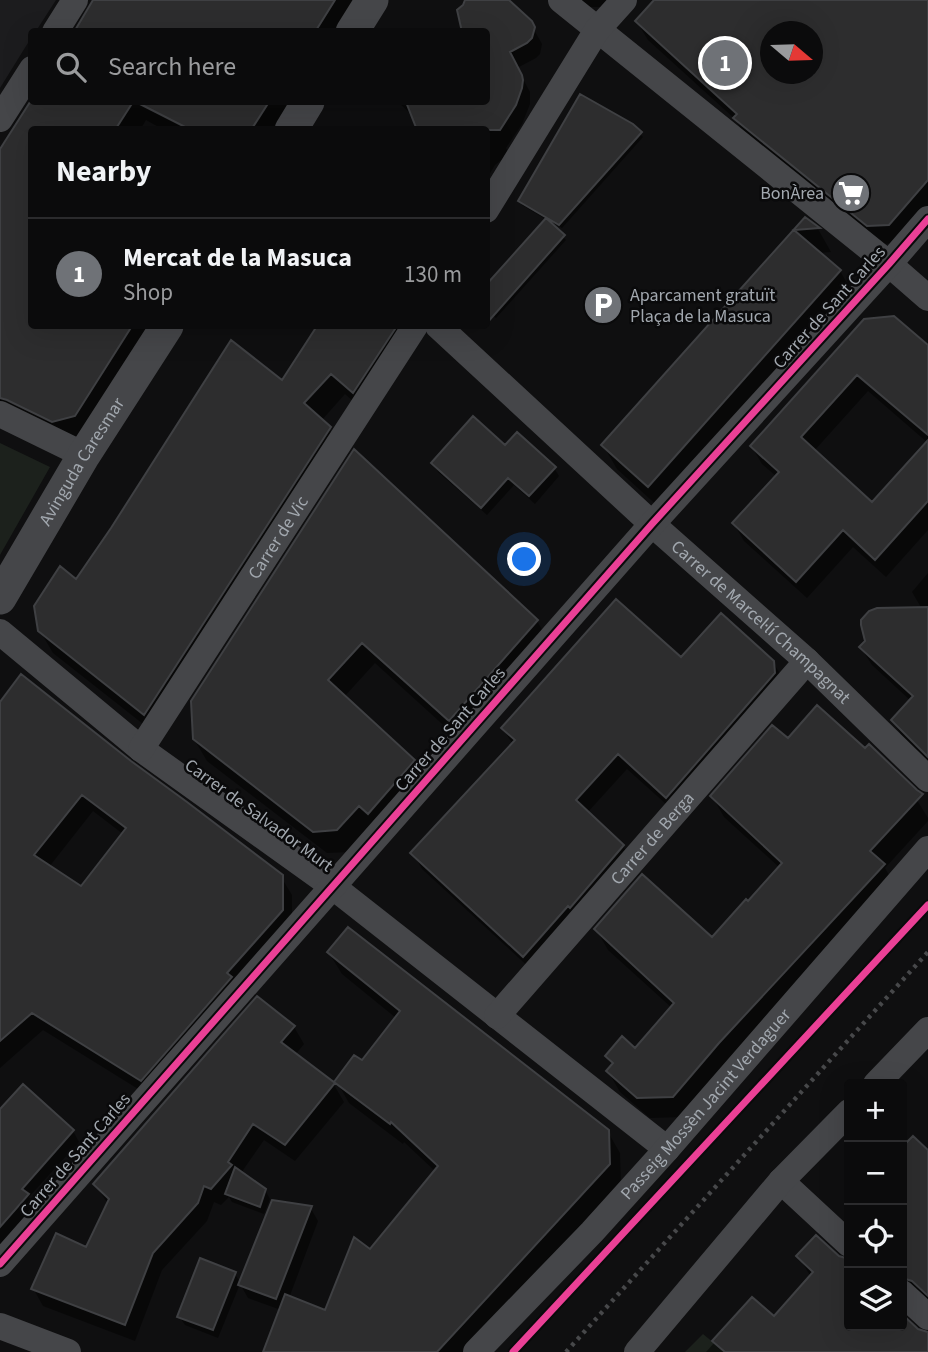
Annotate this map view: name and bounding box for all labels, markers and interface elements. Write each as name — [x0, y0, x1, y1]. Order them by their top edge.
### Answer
north arrow — [760, 21, 823, 84]
search box — [28, 28, 490, 105]
pin: 1 — [702, 37, 748, 89]
icon: search — [52, 48, 90, 86]
text: Search here — [108, 48, 236, 85]
text: Nearby — [56, 150, 151, 193]
supermarket icon: BonÀrea — [830, 172, 872, 214]
place label: BonÀrea — [760, 181, 824, 206]
text: Mercat de la Masuca — [123, 239, 352, 276]
street label: Carrer de Sant Carles — [767, 240, 891, 374]
text: 1 — [73, 258, 85, 291]
text: 130 m — [404, 258, 462, 291]
text: Shop — [123, 276, 173, 309]
place label: Aparcament gratuït Plaça de la Masuca — [630, 283, 775, 329]
parking icon: Aparcament gratuït Plaça de la Masuca — [582, 284, 624, 326]
street label: Avinguda Caresmar — [33, 392, 131, 530]
street label: Carrer de Vic — [242, 491, 315, 584]
street label: Carrer de Marcel·lí Champagnat — [665, 535, 856, 710]
your location — [507, 542, 541, 576]
street label: Carrer de Sant Carles — [389, 662, 512, 797]
street label: Carrer de Salvador Murt — [179, 753, 338, 878]
street label: Carrer de Berga — [605, 786, 700, 891]
street label: Passeig Mossèn Jacint Verdaguer — [615, 1003, 797, 1205]
map controls — [844, 1079, 907, 1331]
button: + — [844, 1079, 907, 1142]
street label: Carrer de Sant Carles — [14, 1088, 137, 1223]
button: − — [844, 1142, 907, 1205]
button: locate — [844, 1205, 907, 1268]
button: layers — [844, 1268, 907, 1331]

